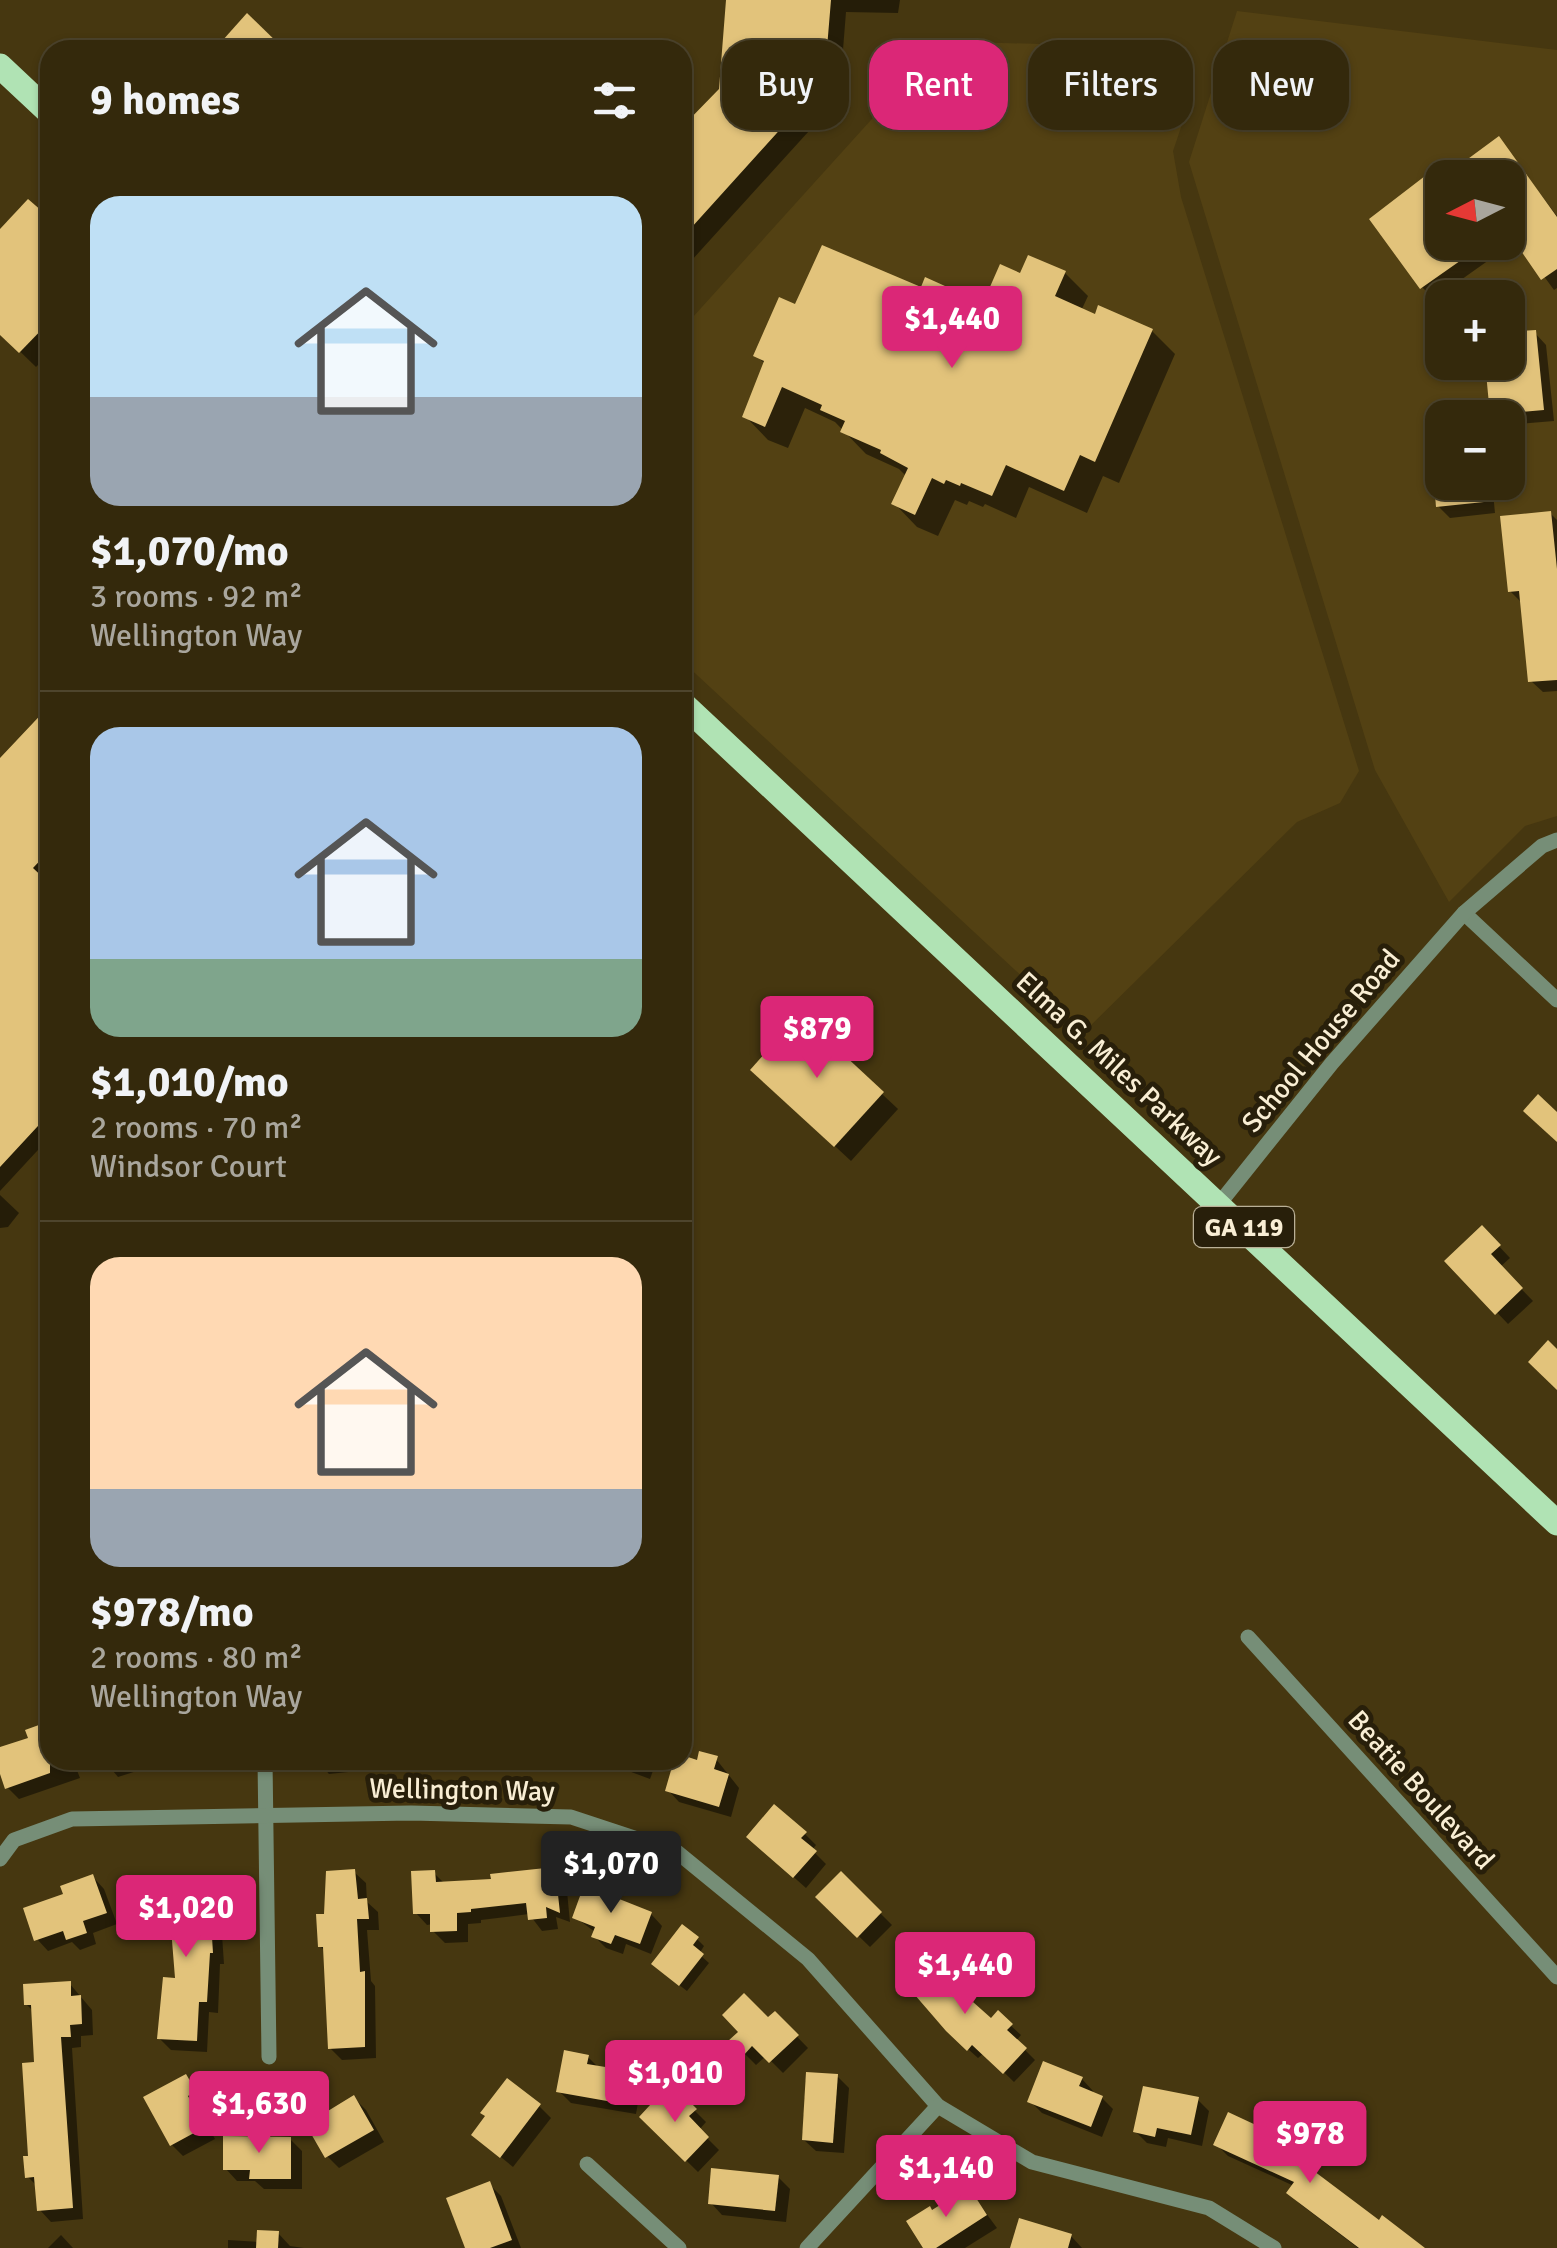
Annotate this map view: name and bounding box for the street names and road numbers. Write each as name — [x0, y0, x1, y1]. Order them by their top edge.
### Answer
street label: School House Road — [1234, 943, 1408, 1139]
street label: Elma G. Miles Parkway — [1009, 965, 1229, 1173]
road number: GA 119 — [1194, 1207, 1294, 1247]
street label: Beatie Boulevard — [1340, 1703, 1502, 1877]
street label: Wellington Way — [369, 1771, 555, 1809]

